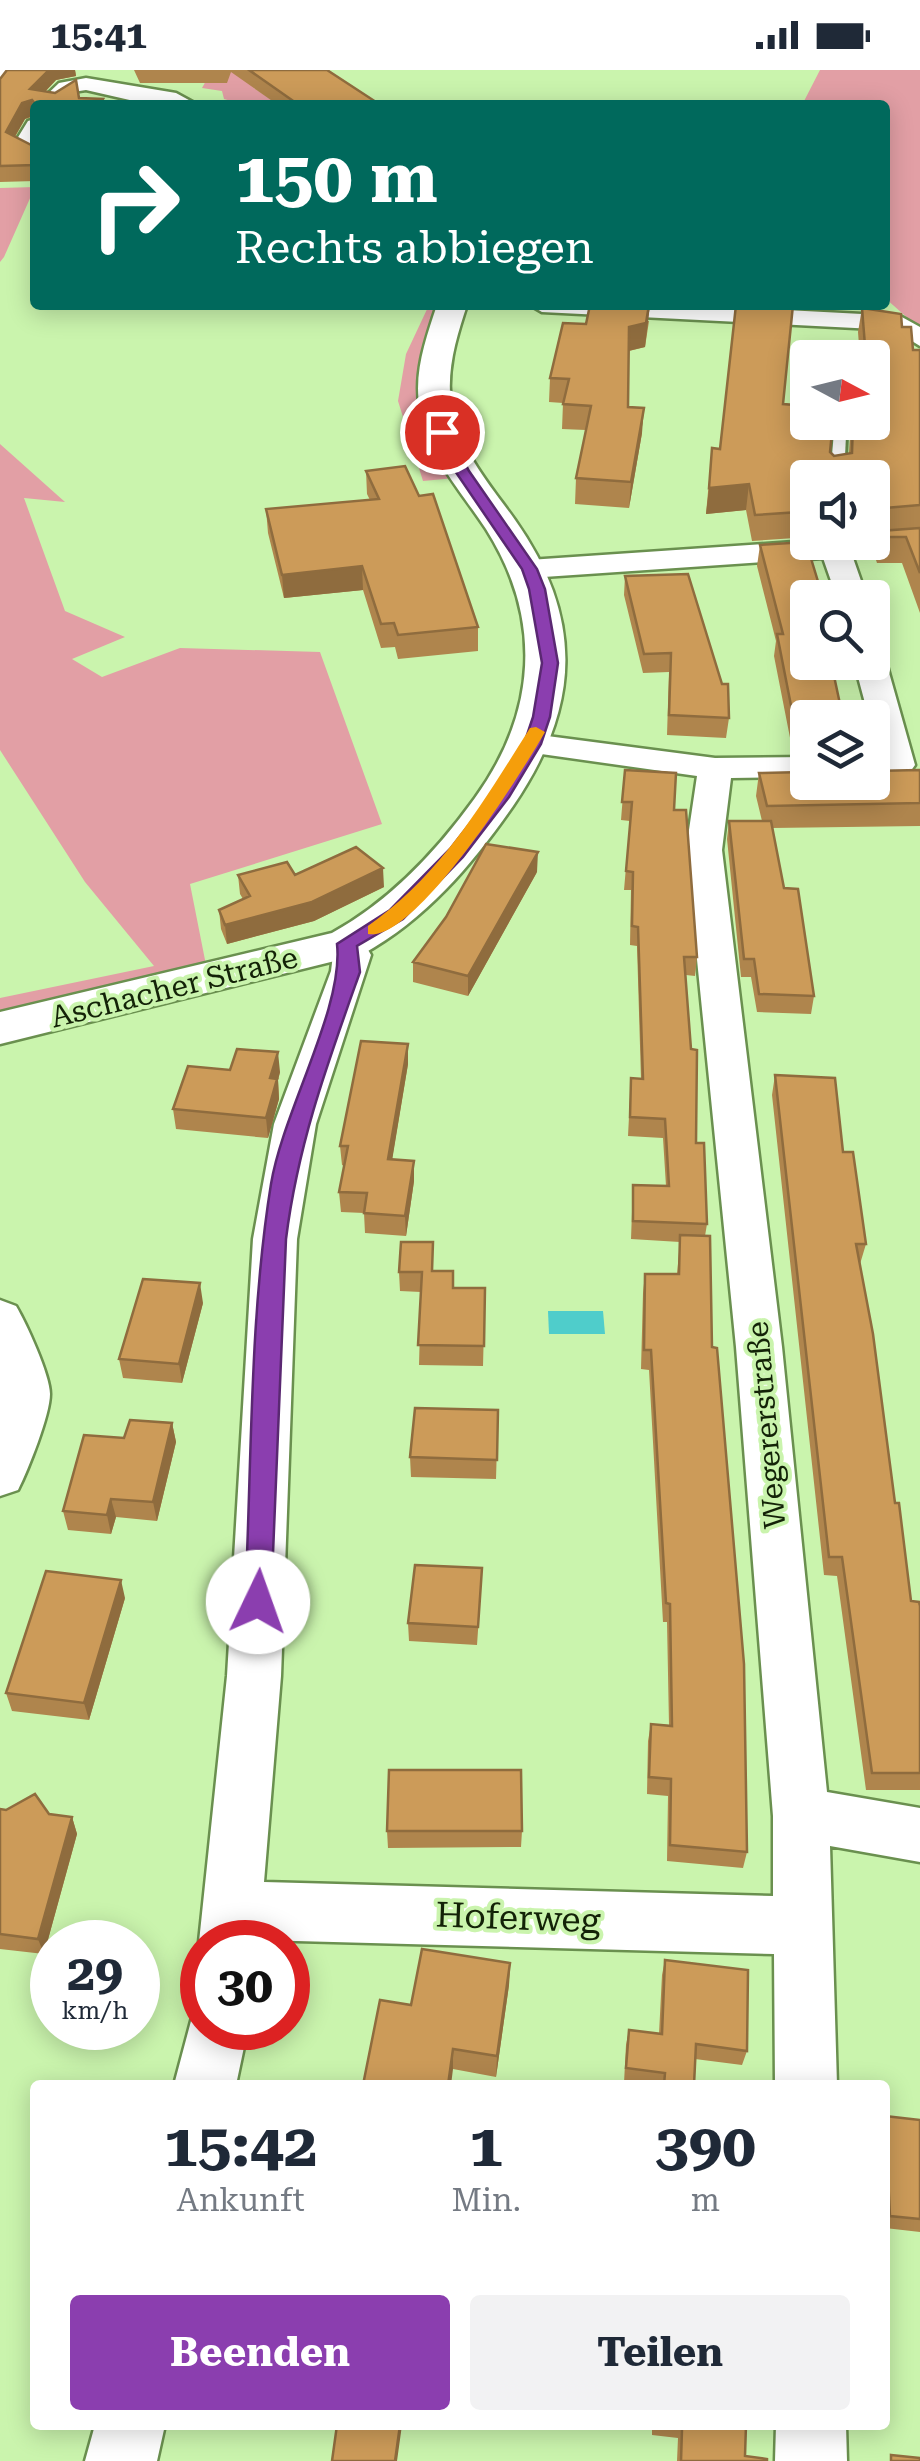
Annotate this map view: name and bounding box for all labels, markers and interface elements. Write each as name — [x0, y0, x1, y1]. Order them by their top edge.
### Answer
text: 15:41 — [50, 13, 147, 57]
text: 150 m — [235, 137, 438, 219]
icon: right — [70, 140, 200, 270]
text: Rechts abbiegen — [235, 221, 594, 274]
north arrow — [790, 340, 890, 440]
map controls — [790, 340, 890, 800]
pin — [400, 390, 485, 475]
icon: arrive — [415, 405, 470, 460]
button: sound — [790, 460, 890, 560]
button: search — [790, 580, 890, 680]
button: layers — [790, 700, 890, 800]
street label: Aschacher Straße — [47, 939, 301, 1035]
street label: Wegererstraße — [740, 1320, 792, 1530]
position arrow — [206, 1550, 310, 1654]
street label: Hoferweg — [435, 1895, 601, 1941]
speed limit sign: 30 — [180, 1920, 310, 2050]
text: 29 — [67, 1944, 123, 2002]
text: km/h — [62, 1996, 128, 2025]
text: 15:42 — [164, 2110, 317, 2181]
text: 1 — [469, 2110, 503, 2181]
text: 390 — [655, 2110, 756, 2181]
text: Ankunft — [177, 2181, 305, 2219]
text: Min. — [451, 2181, 521, 2219]
text: m — [691, 2181, 720, 2219]
button: Beenden — [70, 2295, 450, 2410]
button: Teilen — [470, 2295, 850, 2410]

